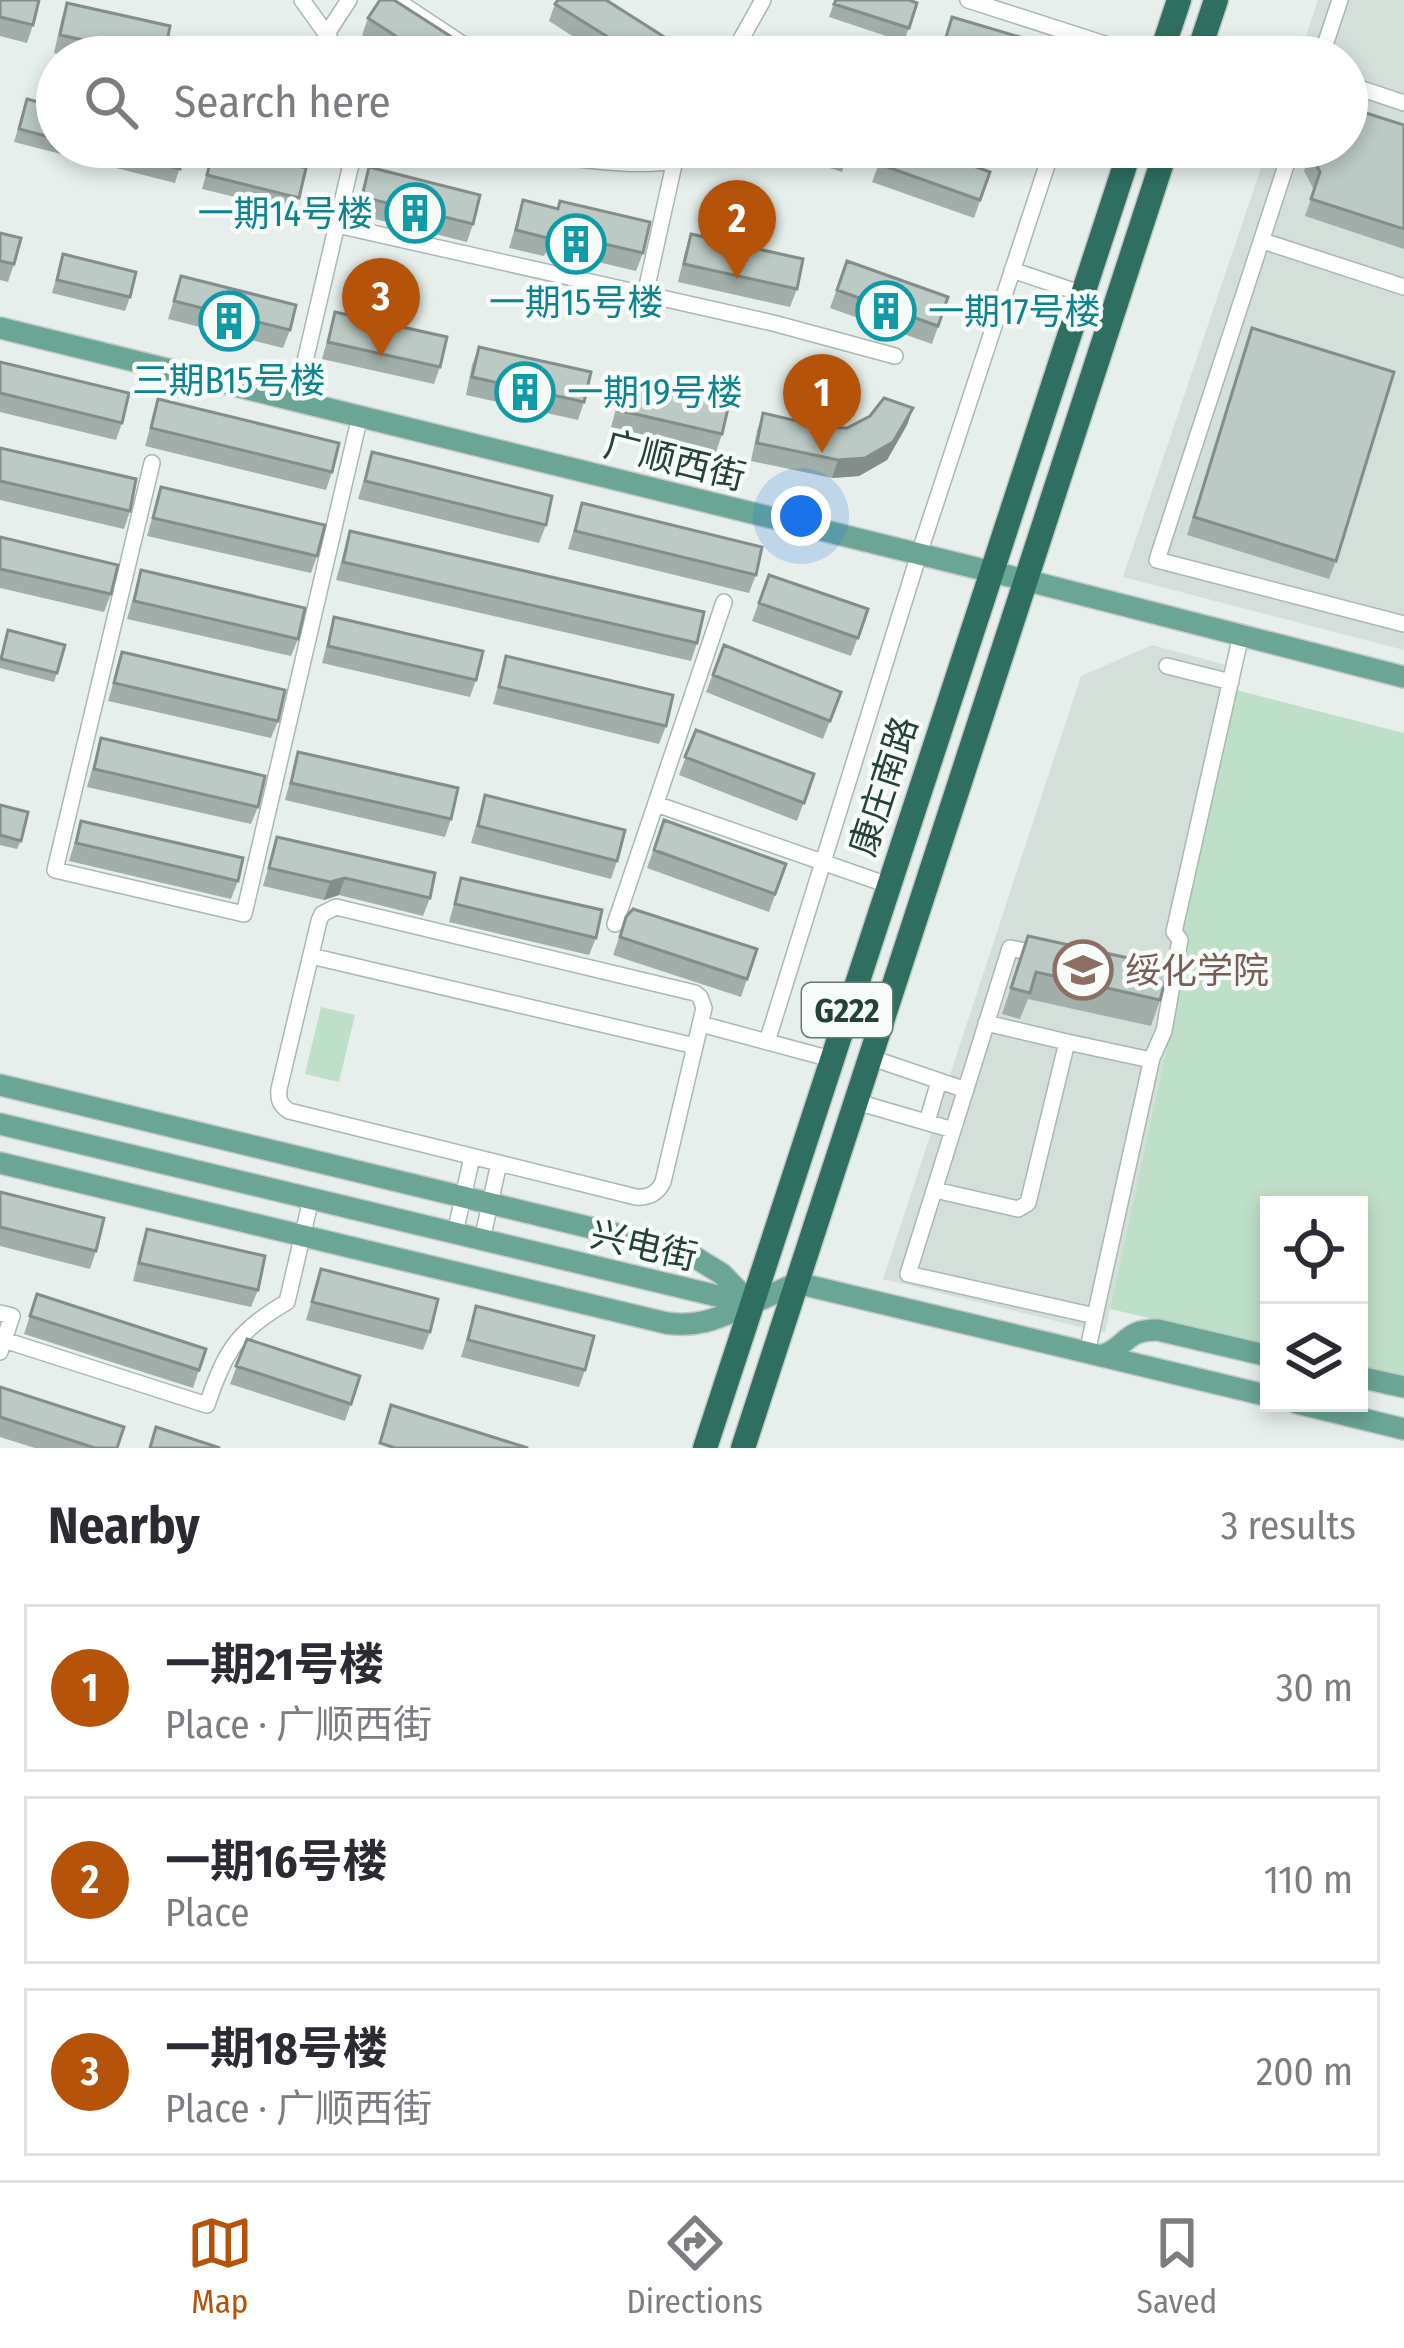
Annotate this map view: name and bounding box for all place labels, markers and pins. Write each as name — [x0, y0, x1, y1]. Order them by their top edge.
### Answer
pin: 2 — [698, 180, 776, 279]
building icon: 一期14号楼 — [384, 182, 446, 244]
place label: 一期14号楼 — [198, 192, 373, 236]
building icon: 一期15号楼 — [545, 213, 607, 275]
pin: 3 — [342, 258, 420, 357]
building icon: 一期17号楼 — [855, 280, 917, 342]
place label: 一期15号楼 — [489, 281, 663, 325]
building icon: 三期B15号楼 — [198, 290, 260, 352]
place label: 一期17号楼 — [928, 290, 1101, 334]
pin: 1 — [783, 354, 861, 453]
place label: 三期B15号楼 — [133, 359, 325, 403]
building icon: 一期19号楼 — [494, 361, 556, 423]
place label: 一期19号楼 — [567, 371, 743, 415]
school or university icon: 绥化学院 — [1052, 939, 1114, 1001]
place label: 绥化学院 — [1125, 949, 1269, 993]

